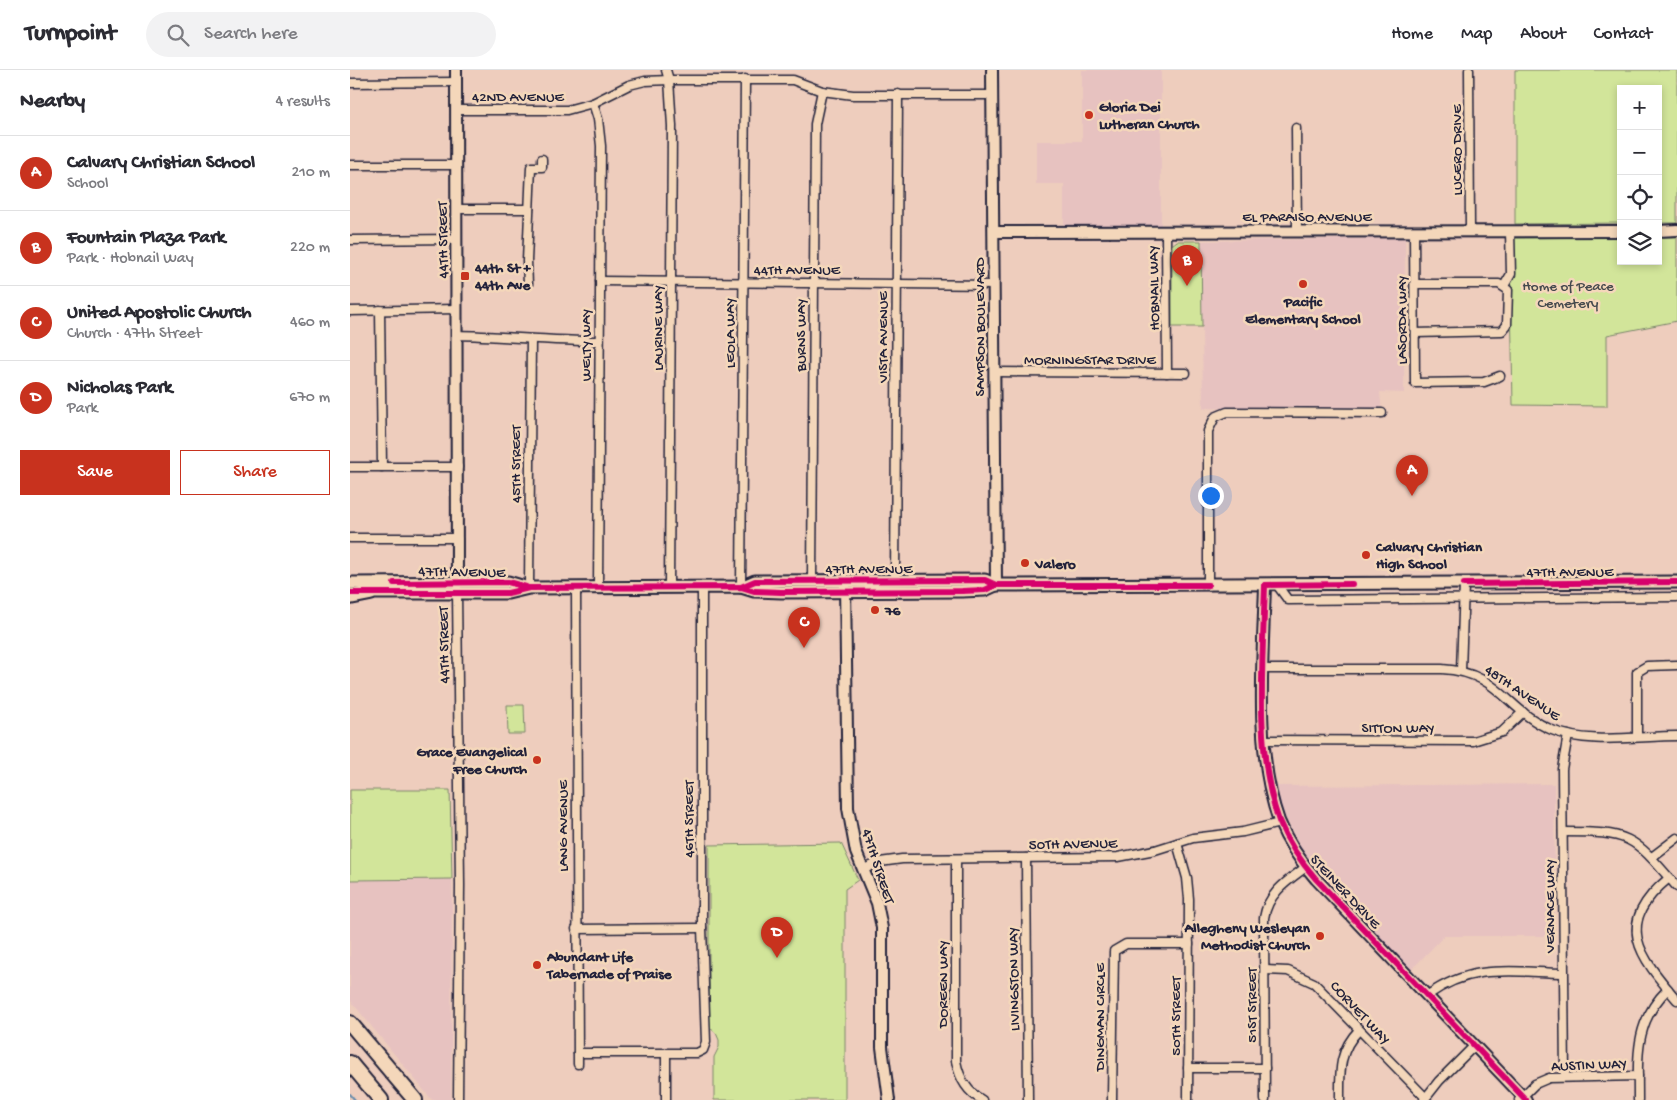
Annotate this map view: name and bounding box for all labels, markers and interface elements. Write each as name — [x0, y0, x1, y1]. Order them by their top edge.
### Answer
search box — [146, 12, 496, 57]
text: Turnpoint — [25, 20, 116, 49]
icon: search — [164, 21, 192, 49]
text: Search here — [204, 23, 298, 46]
text: Home — [1391, 24, 1433, 45]
text: Map — [1461, 24, 1492, 45]
text: About — [1520, 24, 1566, 45]
text: Contact — [1594, 24, 1652, 45]
map controls — [1617, 85, 1662, 265]
button: + — [1617, 85, 1662, 130]
street label: 42ND AVENUE — [472, 89, 565, 107]
text: Nearby — [20, 90, 85, 115]
text: 4 results — [275, 93, 330, 112]
place label: Gloria Dei Lutheran Church — [1099, 99, 1199, 134]
street label: LUCERO DRIVE — [1449, 104, 1467, 196]
marker: Gloria Dei Lutheran Church — [1083, 109, 1095, 121]
button: − — [1617, 130, 1662, 175]
text: Calvary Christian School — [67, 152, 255, 175]
text: A — [31, 164, 41, 183]
text: 210 m — [291, 164, 330, 183]
text: School — [67, 175, 109, 194]
button: locate — [1617, 175, 1662, 220]
street label: 44TH STREET — [434, 200, 454, 279]
street label: EL PARAISO AVENUE — [1242, 209, 1373, 227]
button: layers — [1617, 220, 1662, 265]
text: Fountain Plaza Park — [67, 227, 225, 250]
text: B — [32, 239, 40, 258]
text: 220 m — [290, 239, 330, 258]
street label: HOBNAIL WAY — [1145, 245, 1165, 331]
pin: B — [1171, 245, 1203, 286]
text: Park · Hobnail Way — [67, 250, 194, 269]
street label: SAMPSON BOULEVARD — [972, 257, 990, 396]
place label: 44th St + 44th Ave — [474, 260, 532, 295]
street label: 44TH AVENUE — [754, 262, 841, 280]
marker: 44th St + 44th Ave — [459, 270, 471, 282]
street label: LASORDA WAY — [1394, 276, 1412, 364]
marker: Pacific Elementary School — [1297, 278, 1309, 290]
park label: Home of Peace Cemetery — [1522, 278, 1614, 313]
street label: LAURINE WAY — [650, 285, 668, 371]
street label: VISTA AVENUE — [875, 291, 893, 384]
place label: Pacific Elementary School — [1245, 294, 1361, 329]
street label: LEOLA WAY — [722, 298, 740, 368]
street label: BURNS WAY — [793, 298, 811, 373]
text: United Apostolic Church — [67, 302, 251, 325]
street label: WELTY WAY — [578, 309, 596, 381]
text: C — [32, 314, 40, 333]
text: 460 m — [290, 314, 330, 333]
text: Church · 47th Street — [67, 325, 202, 344]
street label: MORNINGSTAR DRIVE — [1024, 352, 1157, 370]
text: Nicholas Park — [67, 377, 173, 400]
text: D — [31, 389, 41, 408]
text: 670 m — [289, 389, 330, 408]
text: Park — [67, 400, 98, 419]
street label: 45TH STREET — [508, 424, 526, 503]
button: Save — [20, 450, 170, 495]
button: Share — [180, 450, 330, 495]
pin: A — [1396, 455, 1428, 496]
your location — [1198, 483, 1224, 509]
place label: Calvary Christian High School — [1375, 539, 1483, 574]
marker: Calvary Christian High School — [1360, 549, 1372, 561]
place label: Valero — [1034, 556, 1076, 574]
marker: Valero — [1019, 557, 1031, 569]
street label: 47TH AVENUE — [825, 561, 913, 579]
street label: 47TH AVENUE — [418, 563, 506, 583]
street label: 47TH AVENUE — [1526, 564, 1614, 582]
place label: 76 — [884, 603, 901, 621]
marker: 76 — [869, 604, 881, 616]
street label: 44TH STREET — [435, 605, 455, 684]
pin: C — [788, 607, 820, 648]
street label: 48TH AVENUE — [1481, 662, 1564, 726]
street label: SITTON WAY — [1361, 720, 1435, 738]
place label: Grace Evangelical Free Church — [417, 744, 528, 779]
marker: Grace Evangelical Free Church — [531, 754, 543, 766]
street label: 46TH STREET — [681, 779, 699, 858]
street label: LANG AVENUE — [555, 780, 573, 872]
street label: 47TH STREET — [857, 827, 898, 908]
street label: 50TH AVENUE — [1029, 835, 1118, 855]
street label: STEINER DRIVE — [1306, 851, 1384, 934]
street label: VERNACE WAY — [1542, 859, 1560, 954]
pin: D — [761, 917, 793, 958]
place label: Allegheny Wesleyan Methodist Church — [1184, 920, 1311, 955]
street label: LIVINGSTON WAY — [1005, 927, 1025, 1031]
marker: Allegheny Wesleyan Methodist Church — [1314, 930, 1326, 942]
street label: DOREEN WAY — [935, 940, 953, 1029]
place label: Abundant Life Tabernacle of Praise — [546, 949, 673, 984]
marker: Abundant Life Tabernacle of Praise — [531, 959, 543, 971]
street label: DINGMAN CIRCLE — [1092, 962, 1110, 1072]
street label: 51ST STREET — [1244, 966, 1262, 1043]
street label: 50TH STREET — [1168, 975, 1186, 1056]
street label: CORVET WAY — [1325, 978, 1394, 1049]
street label: AUSTIN WAY — [1551, 1056, 1627, 1076]

